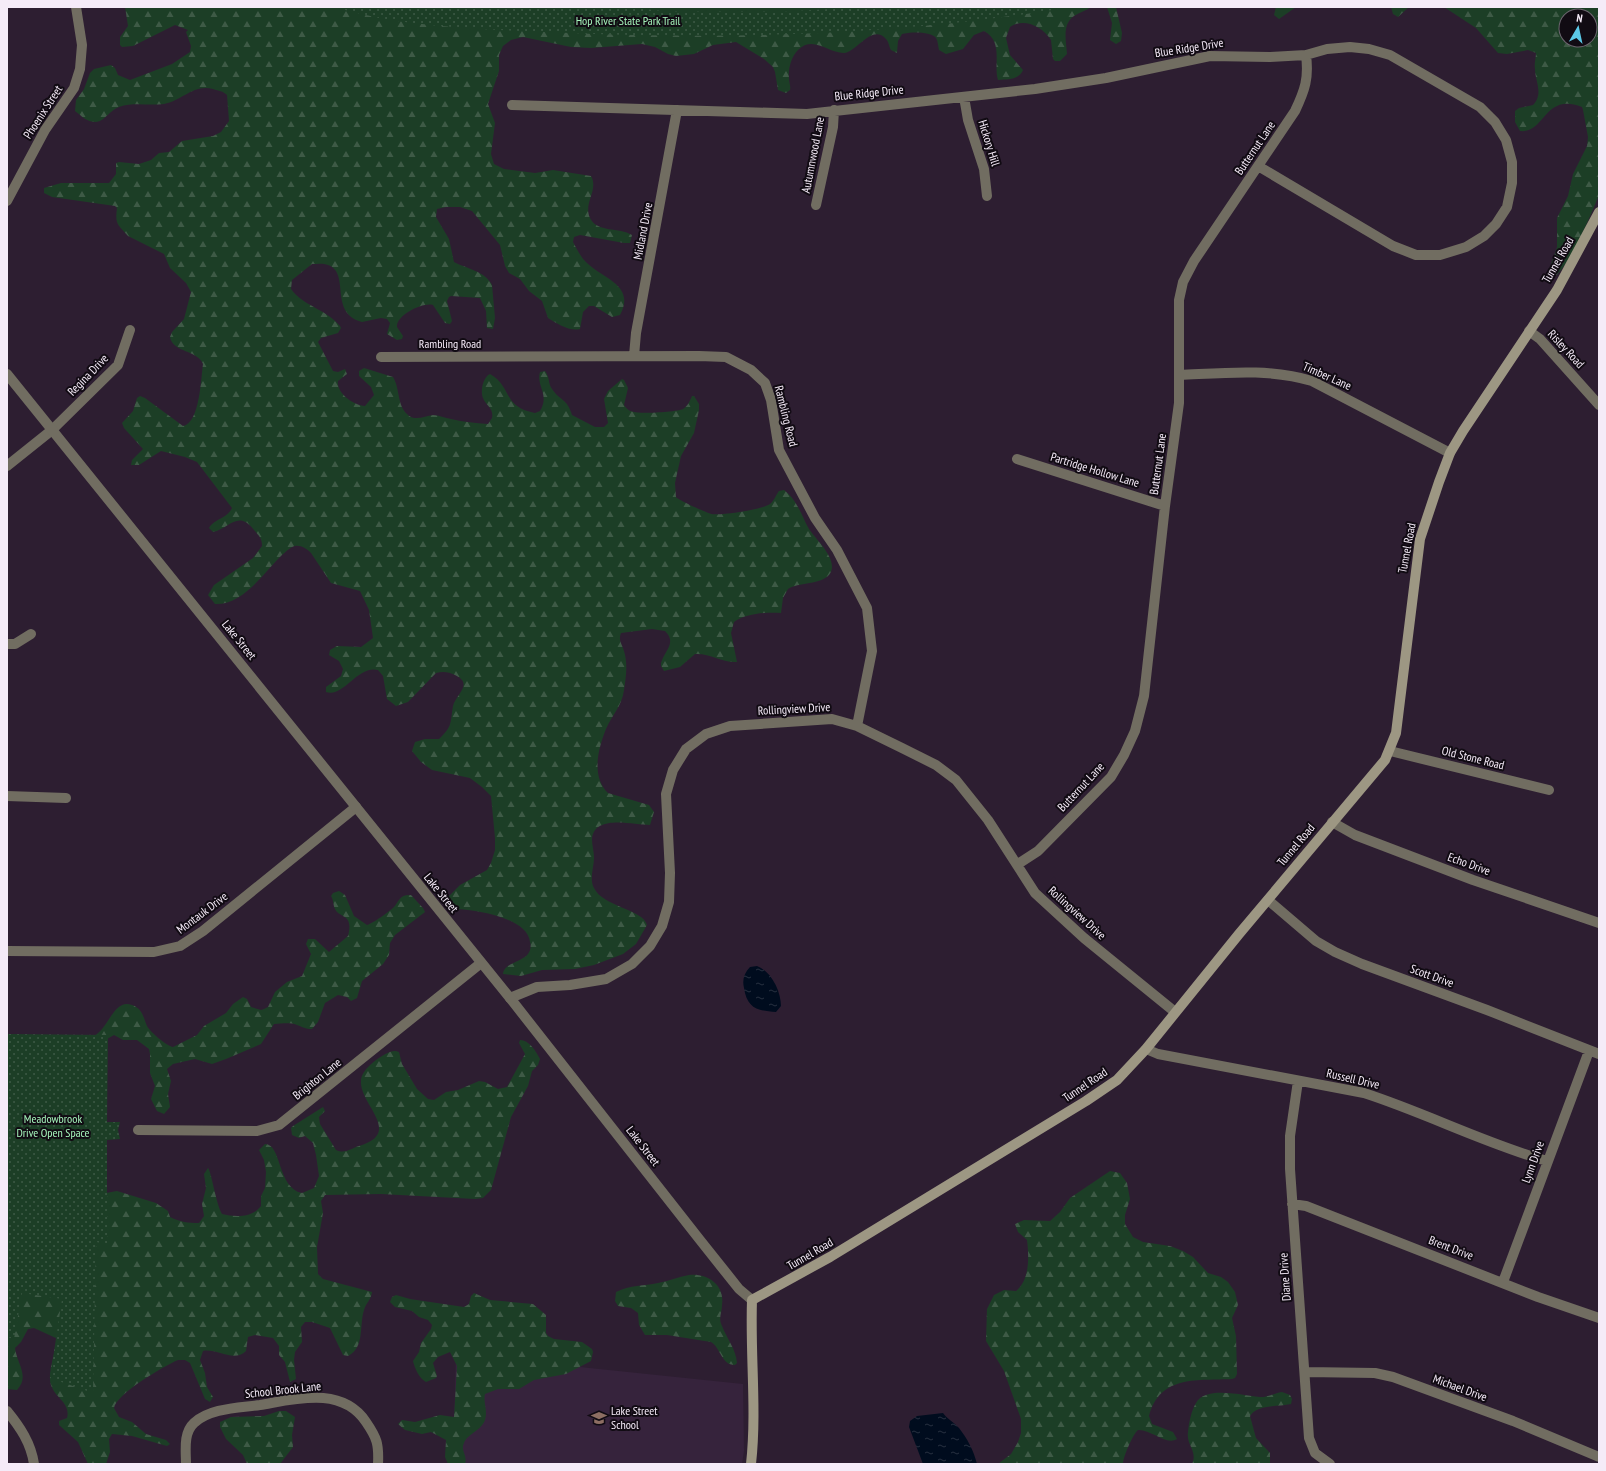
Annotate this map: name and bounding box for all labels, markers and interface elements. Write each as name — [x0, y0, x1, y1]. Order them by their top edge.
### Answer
north arrow — [1558, 8, 1598, 48]
text: N — [1576, 11, 1584, 26]
park label: Hop River State Park Trail — [576, 13, 681, 28]
street label: Blue Ridge Drive — [1154, 35, 1224, 60]
street label: Blue Ridge Drive — [834, 81, 904, 104]
street label: Phoenix Street — [20, 82, 66, 141]
street label: Autumnwood Lane — [798, 115, 827, 194]
street label: Hickory Hill — [975, 118, 1004, 168]
street label: Butternut Lane — [1231, 118, 1278, 178]
street label: Midland Drive — [630, 201, 655, 261]
street label: Tunnel Road — [1538, 234, 1577, 286]
street label: Risley Road — [1545, 326, 1588, 371]
street label: Rambling Road — [419, 336, 481, 351]
street label: Regina Drive — [64, 351, 111, 399]
street label: Timber Lane — [1301, 358, 1354, 393]
street label: Rambling Road — [772, 384, 801, 448]
street label: Butternut Lane — [1146, 432, 1169, 496]
street label: Partridge Hollow Lane — [1049, 449, 1141, 490]
street label: Tunnel Road — [1394, 522, 1419, 574]
street label: Lake Street — [219, 617, 260, 663]
street label: Rollingview Drive — [757, 699, 831, 718]
street label: Old Stone Road — [1440, 743, 1506, 773]
street label: Butternut Lane — [1054, 759, 1107, 814]
street label: Tunnel Road — [1274, 820, 1318, 869]
street label: Echo Drive — [1446, 849, 1493, 878]
street label: Lake Street — [421, 870, 462, 916]
street label: Rollingview Drive — [1045, 883, 1109, 942]
street label: Montauk Drive — [173, 888, 230, 937]
street label: Scott Drive — [1408, 961, 1456, 990]
street label: Brighton Lane — [289, 1054, 344, 1103]
street label: Tunnel Road — [1059, 1064, 1110, 1105]
street label: Russell Drive — [1325, 1065, 1381, 1092]
park label: Meadowbrook Drive Open Space — [16, 1111, 90, 1140]
street label: Lake Street — [623, 1123, 664, 1169]
street label: Lynn Drive — [1518, 1139, 1547, 1185]
street label: Brent Drive — [1427, 1232, 1476, 1263]
street label: Tunnel Road — [784, 1234, 836, 1273]
street label: Diane Drive — [1275, 1252, 1294, 1302]
street label: Michael Drive — [1431, 1371, 1489, 1404]
street label: School Brook Lane — [244, 1378, 322, 1401]
place label: Lake Street School — [611, 1403, 658, 1432]
school or university icon: Lake Street School — [590, 1409, 608, 1427]

